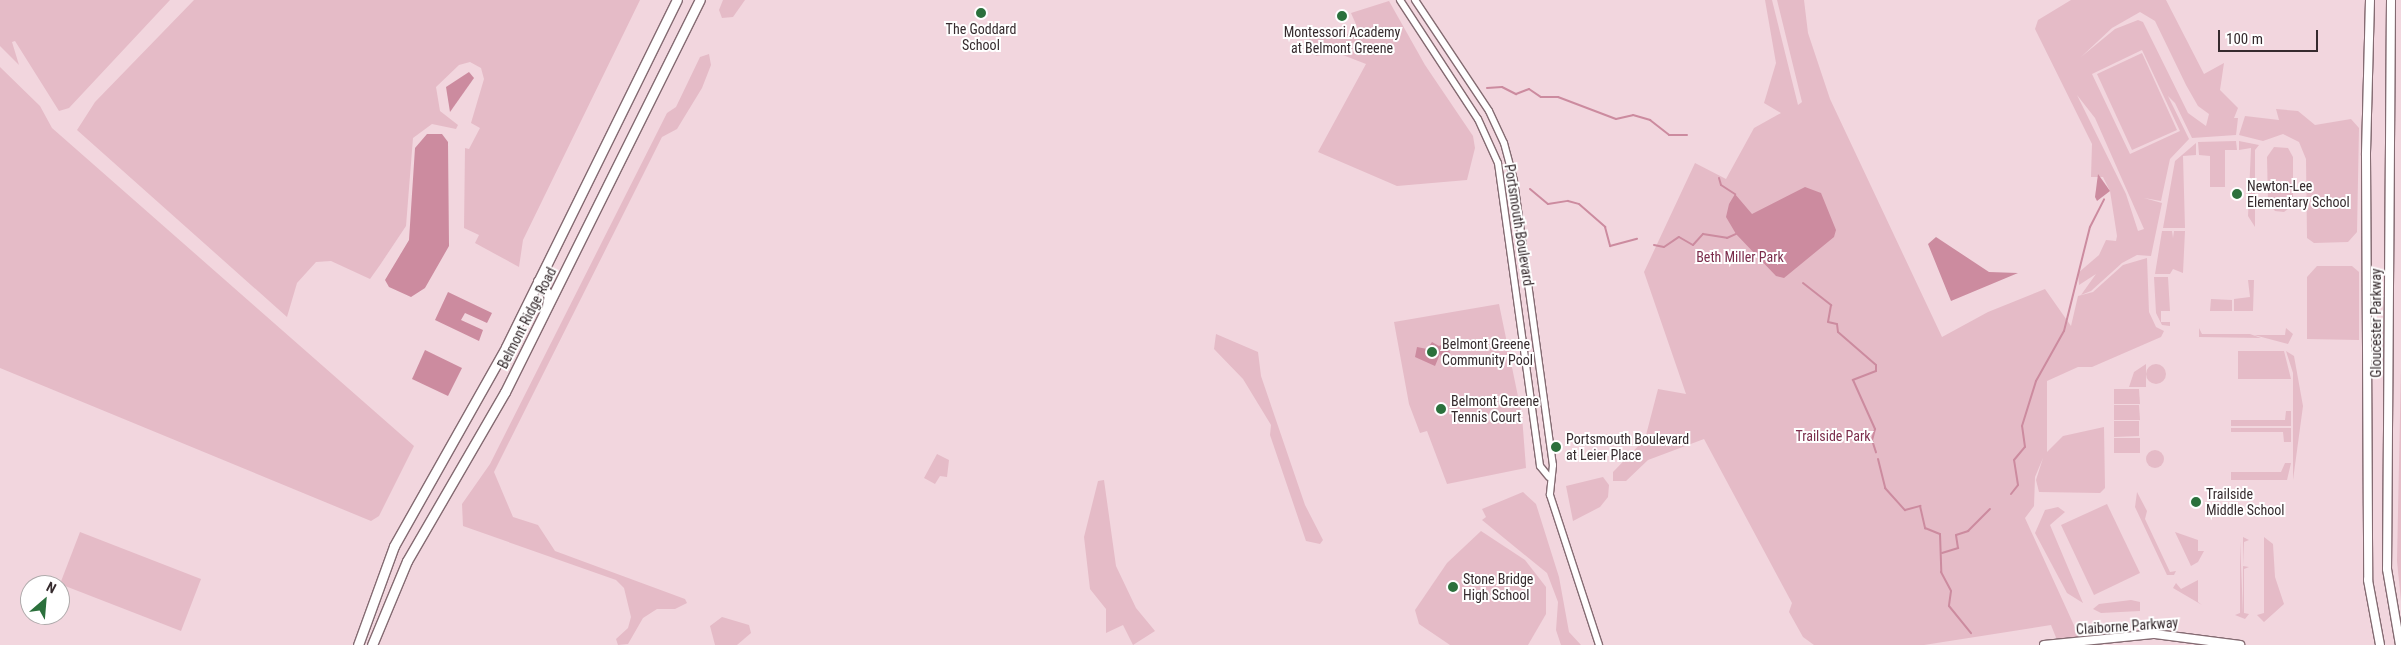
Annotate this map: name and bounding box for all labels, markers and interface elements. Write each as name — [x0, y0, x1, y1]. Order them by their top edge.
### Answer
marker: The Goddard School — [975, 7, 987, 19]
marker: Montessori Academy at Belmont Greene — [1336, 10, 1348, 22]
scale bar — [2221, 20, 2321, 52]
place label: The Goddard School — [946, 21, 1016, 54]
place label: Montessori Academy at Belmont Greene — [1284, 24, 1400, 56]
text: 100 m — [2226, 30, 2263, 48]
street label: Portsmouth Boulevard — [1501, 163, 1537, 287]
place label: Newton-Lee Elementary School — [2247, 178, 2350, 210]
marker: Newton-Lee Elementary School — [2231, 188, 2243, 200]
park label: Beth Miller Park — [1696, 249, 1784, 265]
street label: Belmont Ridge Road — [494, 265, 560, 371]
street label: Gloucester Parkway — [2368, 268, 2384, 378]
place label: Belmont Greene Community Pool — [1442, 336, 1533, 368]
marker: Belmont Greene Community Pool — [1426, 346, 1438, 358]
place label: Belmont Greene Tennis Court — [1451, 393, 1539, 426]
marker: Belmont Greene Tennis Court — [1435, 403, 1447, 415]
park label: Trailside Park — [1795, 428, 1871, 444]
place label: Portsmouth Boulevard at Leier Place — [1566, 431, 1689, 464]
marker: Portsmouth Boulevard at Leier Place — [1550, 441, 1562, 453]
place label: Trailside Middle School — [2206, 486, 2284, 518]
marker: Trailside Middle School — [2190, 496, 2202, 508]
place label: Stone Bridge High School — [1463, 571, 1533, 604]
north arrow — [20, 575, 70, 625]
text: N — [44, 578, 59, 597]
marker: Stone Bridge High School — [1447, 581, 1459, 593]
street label: Claiborne Parkway — [2075, 614, 2179, 638]

